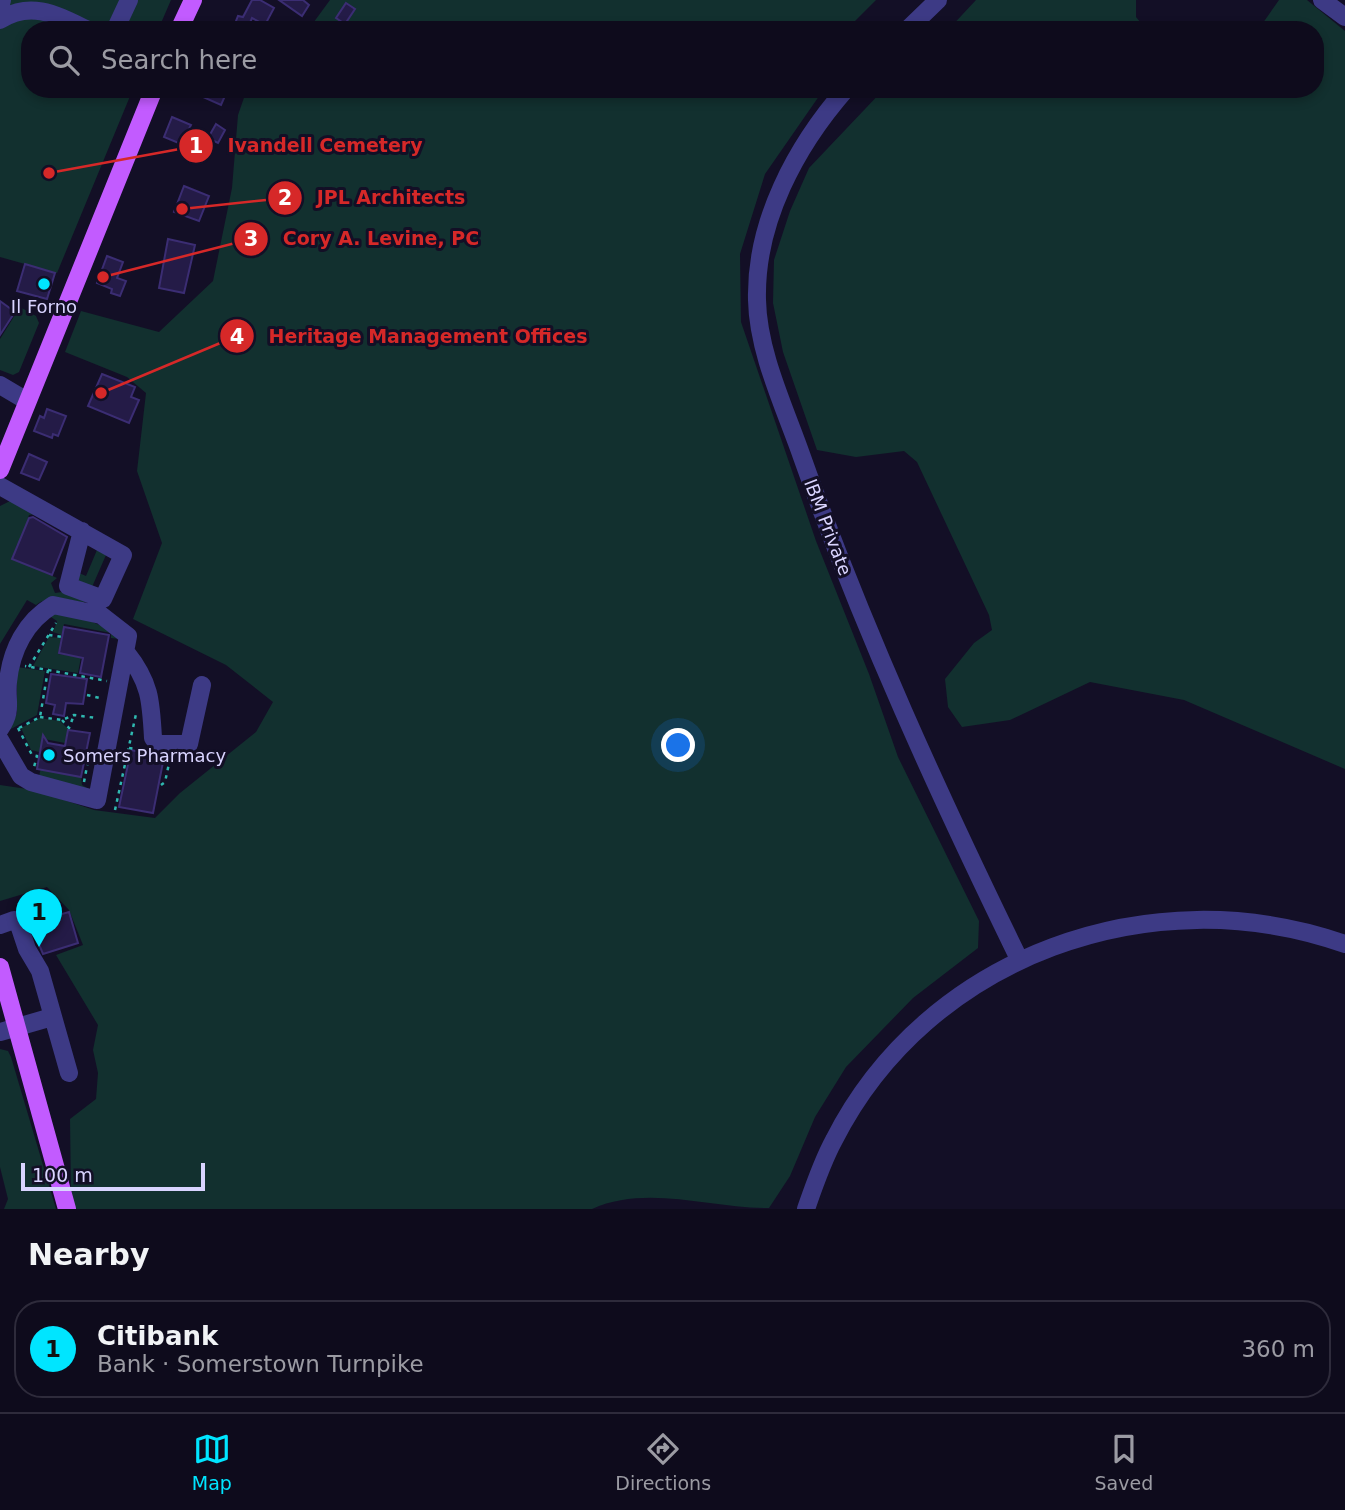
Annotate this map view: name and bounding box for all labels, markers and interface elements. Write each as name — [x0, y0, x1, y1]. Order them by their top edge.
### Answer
search box — [21, 21, 1324, 98]
icon: search — [45, 41, 83, 79]
text: Search here — [101, 45, 257, 75]
callout: Ivandell Cemetery — [179, 126, 437, 166]
text: 1 — [189, 134, 203, 158]
text: Ivandell Cemetery — [227, 134, 423, 156]
callout: JPL Architects — [268, 178, 480, 218]
text: 2 — [278, 186, 292, 210]
text: JPL Architects — [315, 186, 465, 208]
callout: Cory A. Levine, PC — [233, 219, 493, 259]
text: 3 — [244, 227, 258, 251]
text: Cory A. Levine, PC — [283, 227, 479, 249]
marker: Il Forno — [36, 276, 52, 292]
place label: Il Forno — [11, 296, 77, 317]
callout: Heritage Management Offices — [219, 316, 601, 356]
text: 4 — [230, 325, 244, 349]
text: Heritage Management Offices — [269, 325, 587, 347]
street label: IBM Private — [800, 476, 856, 578]
your location — [661, 728, 695, 762]
place label: Somers Pharmacy — [63, 745, 226, 766]
marker: Somers Pharmacy — [41, 747, 57, 763]
pin: 1 — [16, 889, 62, 947]
scale bar — [21, 1160, 205, 1192]
text: 100 m — [32, 1164, 93, 1186]
text: Nearby — [28, 1237, 150, 1272]
text: Citibank — [97, 1321, 218, 1351]
text: 1 — [45, 1336, 61, 1362]
text: 360 m — [1241, 1336, 1315, 1362]
text: Bank · Somerstown Turnpike — [97, 1351, 424, 1377]
tab: Map — [192, 1430, 232, 1494]
tab: Directions — [615, 1430, 711, 1494]
tab: Saved — [1095, 1430, 1153, 1494]

